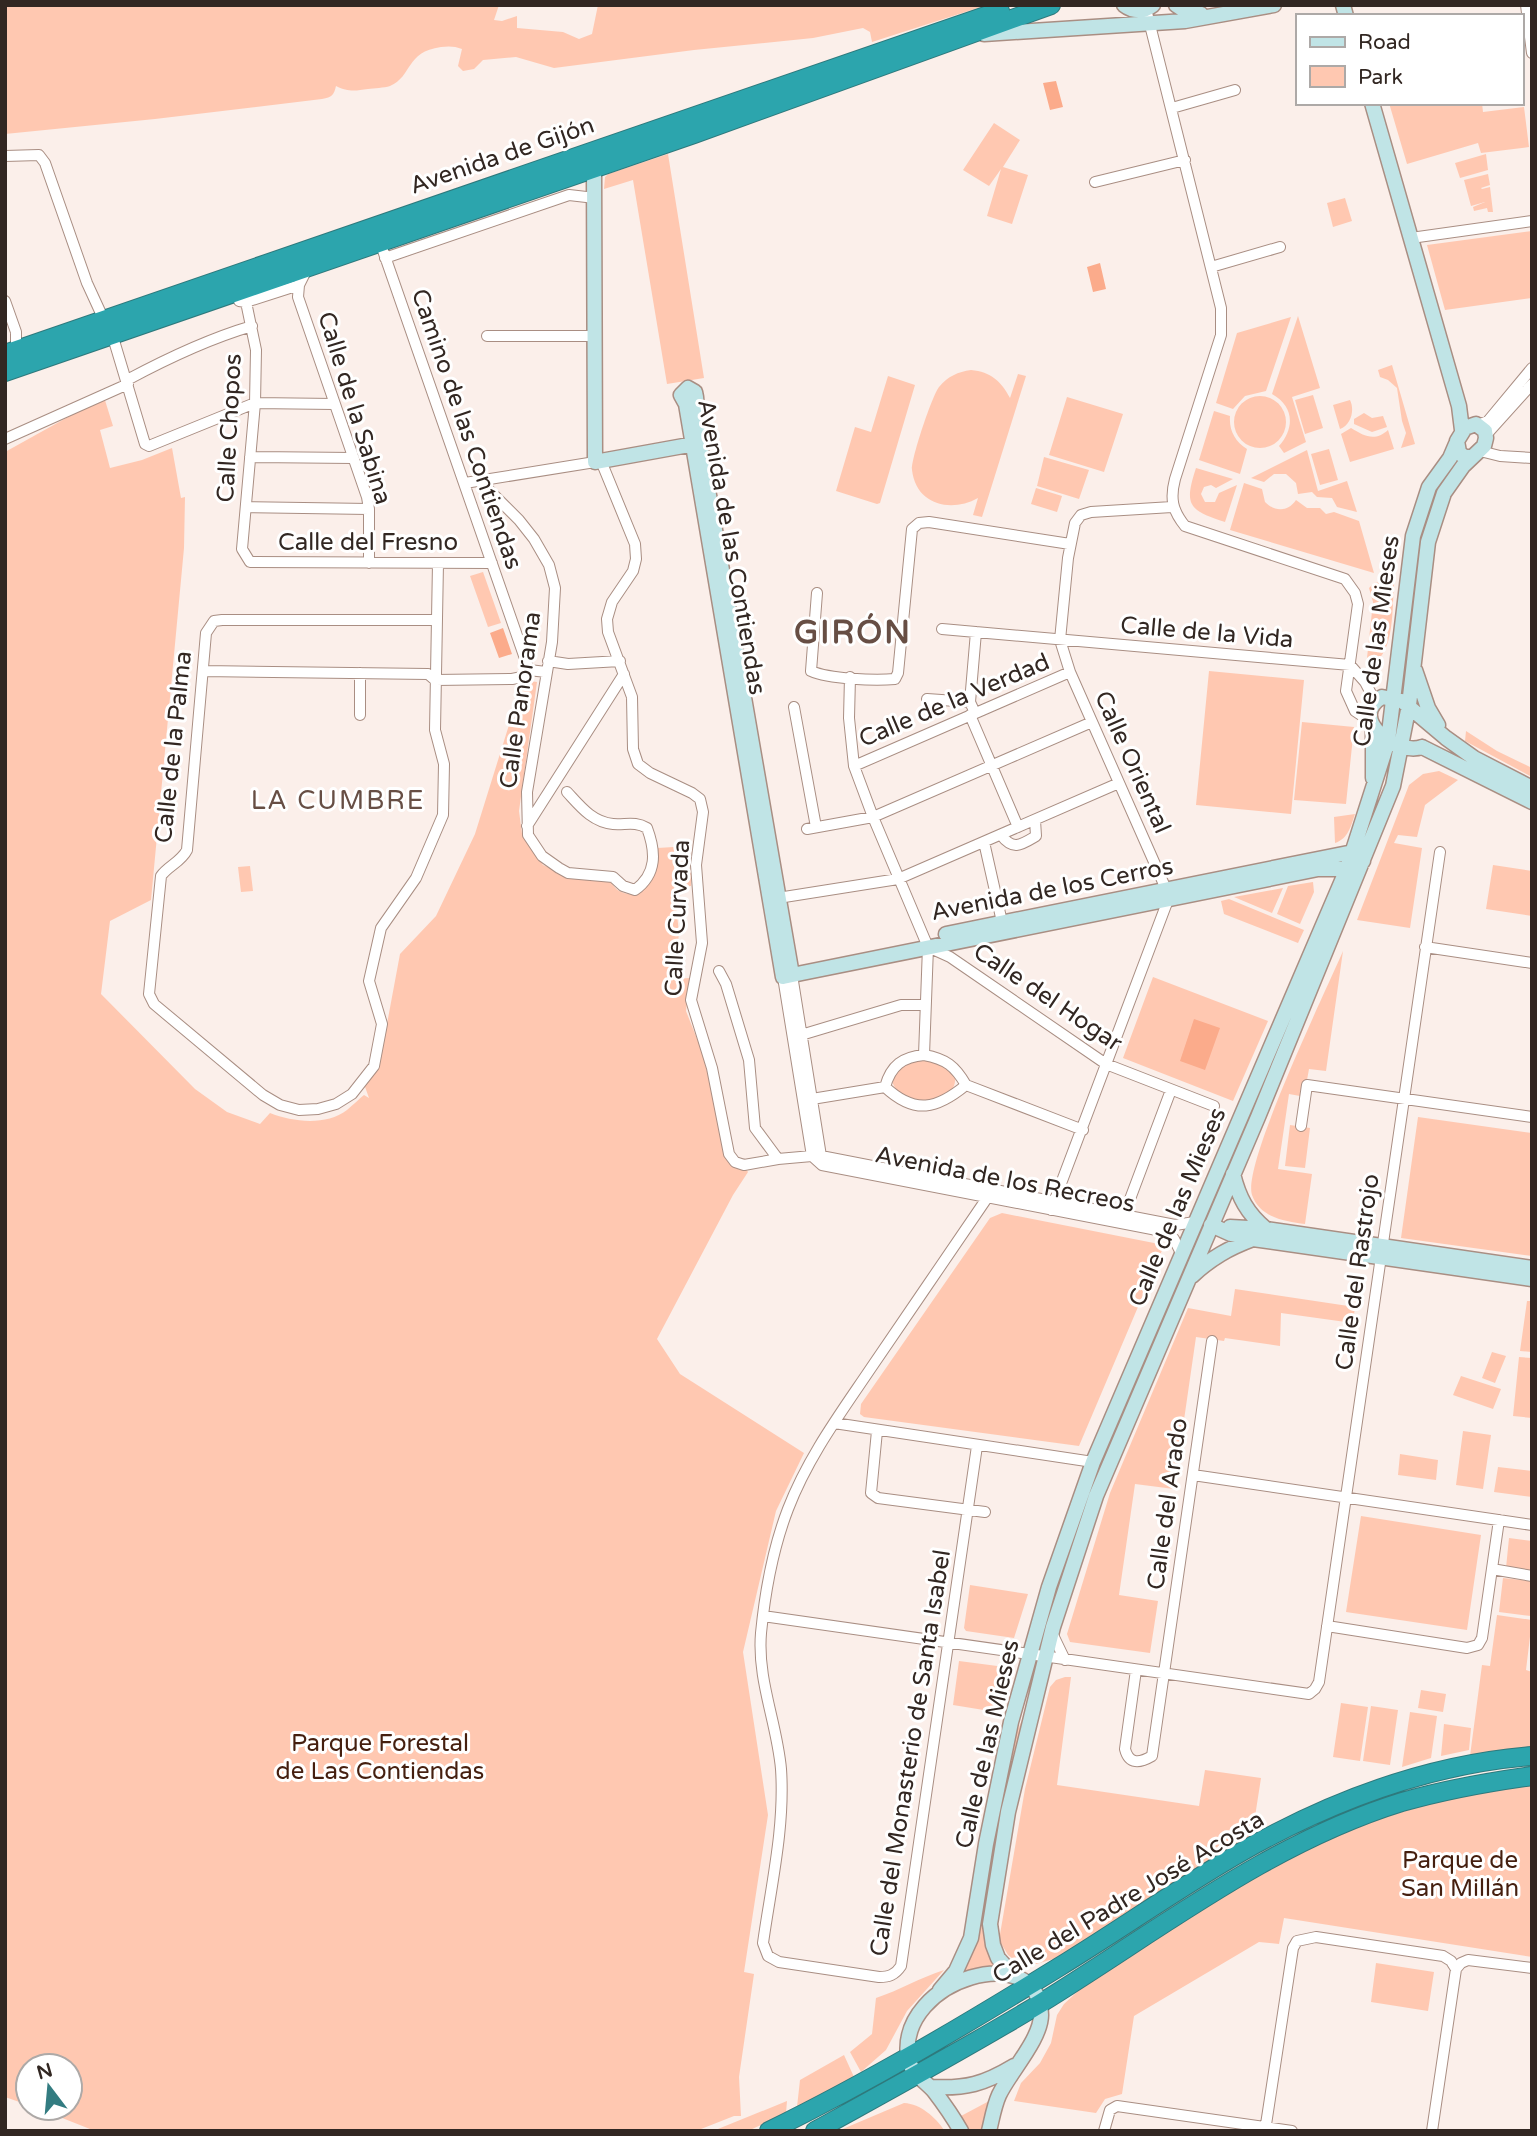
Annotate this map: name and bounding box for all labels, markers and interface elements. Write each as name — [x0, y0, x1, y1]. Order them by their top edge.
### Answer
legend — [1296, 14, 1523, 105]
text: Road — [1358, 30, 1411, 55]
text: Park — [1358, 65, 1403, 90]
street label: Avenida de Gijón — [406, 110, 598, 201]
street label: Camino de las Contiendas — [405, 285, 528, 573]
street label: Calle de la Sabina — [311, 308, 398, 508]
street label: Calle Chopos — [211, 353, 248, 503]
street label: Avenida de las Contiendas — [691, 397, 772, 697]
street label: Calle del Fresno — [278, 528, 458, 557]
street label: Calle de las Mieses — [1347, 533, 1406, 749]
street label: Calle Panorama — [494, 610, 547, 790]
street label: Calle de la Vida — [1119, 610, 1295, 655]
district label: GIRÓN — [794, 612, 912, 652]
street label: Calle de la Verdad — [855, 647, 1054, 754]
street label: Calle de la Palma — [149, 650, 198, 845]
street label: Calle Oriental — [1088, 686, 1177, 838]
district label: LA CUMBRE — [251, 785, 425, 816]
street label: Calle Curvada — [659, 839, 696, 997]
street label: Avenida de los Cerros — [929, 852, 1176, 927]
street label: Calle del Hogar — [968, 937, 1128, 1058]
street label: Calle de las Mieses — [1122, 1103, 1232, 1311]
street label: Avenida de los Recreos — [873, 1140, 1137, 1219]
street label: Calle del Rastrojo — [1329, 1172, 1386, 1372]
street label: Calle del Arado — [1141, 1416, 1194, 1592]
street label: Calle del Monasterio de Santa Isabel — [864, 1548, 957, 1958]
street label: Calle de las Mieses — [949, 1637, 1026, 1851]
park label: Parque Forestal de Las Contiendas — [276, 1729, 484, 1786]
street label: Calle del Padre José Acosta — [987, 1805, 1269, 1990]
park label: Parque de San Millán — [1401, 1846, 1519, 1903]
north arrow — [14, 2052, 84, 2122]
text: N — [34, 2059, 55, 2084]

